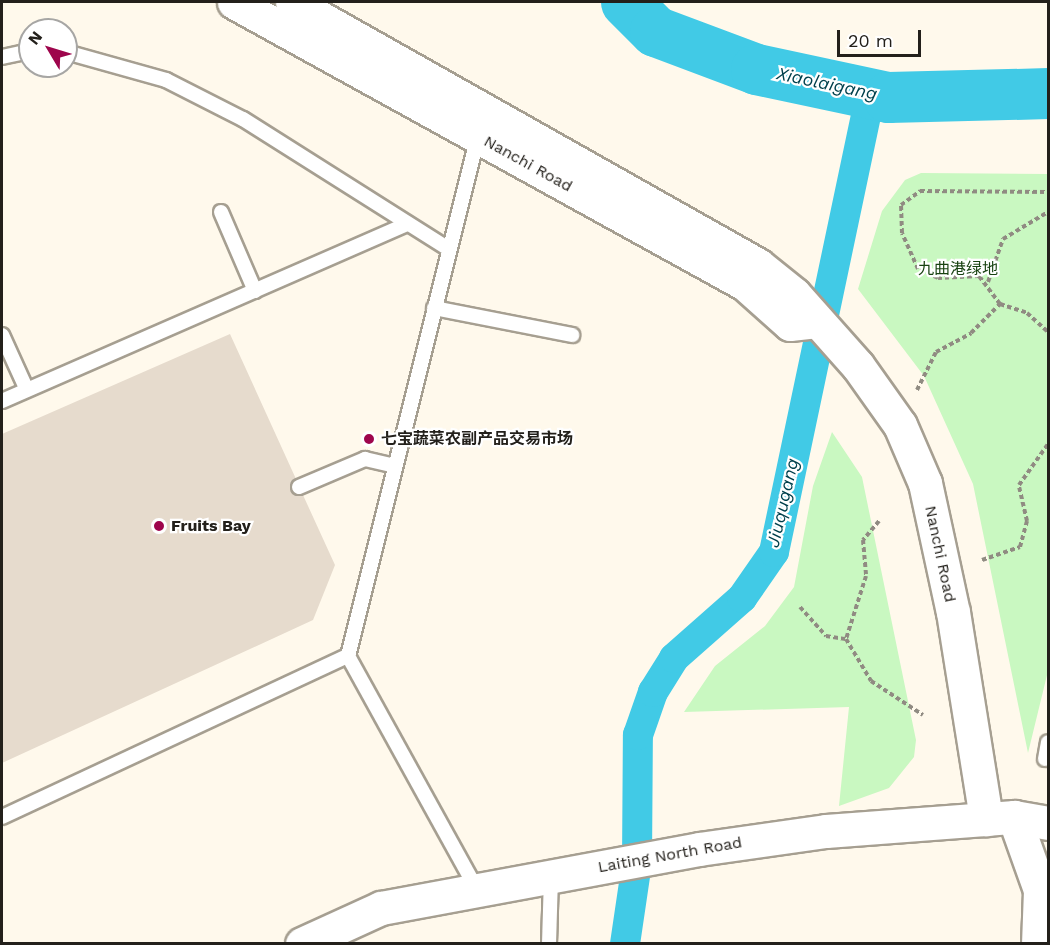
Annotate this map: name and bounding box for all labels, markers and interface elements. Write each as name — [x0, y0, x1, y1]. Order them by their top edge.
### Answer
north arrow — [18, 18, 78, 78]
scale bar — [840, 18, 924, 56]
text: N — [24, 27, 46, 48]
text: 20 m — [848, 30, 893, 51]
water label: Xiaolaigang — [775, 63, 879, 105]
street label: Nanchi Road — [480, 132, 576, 196]
park label: 九曲港绿地 — [918, 259, 998, 279]
place label: 七宝蔬菜农副产品交易市场 — [381, 429, 573, 449]
marker: 七宝蔬菜农副产品交易市场 — [362, 432, 376, 446]
water label: Jiuqugang — [762, 456, 804, 550]
street label: Nanchi Road — [920, 504, 960, 604]
place label: Fruits Bay — [171, 516, 251, 536]
marker: Fruits Bay — [152, 519, 166, 533]
street label: Laiting North Road — [596, 833, 744, 877]

